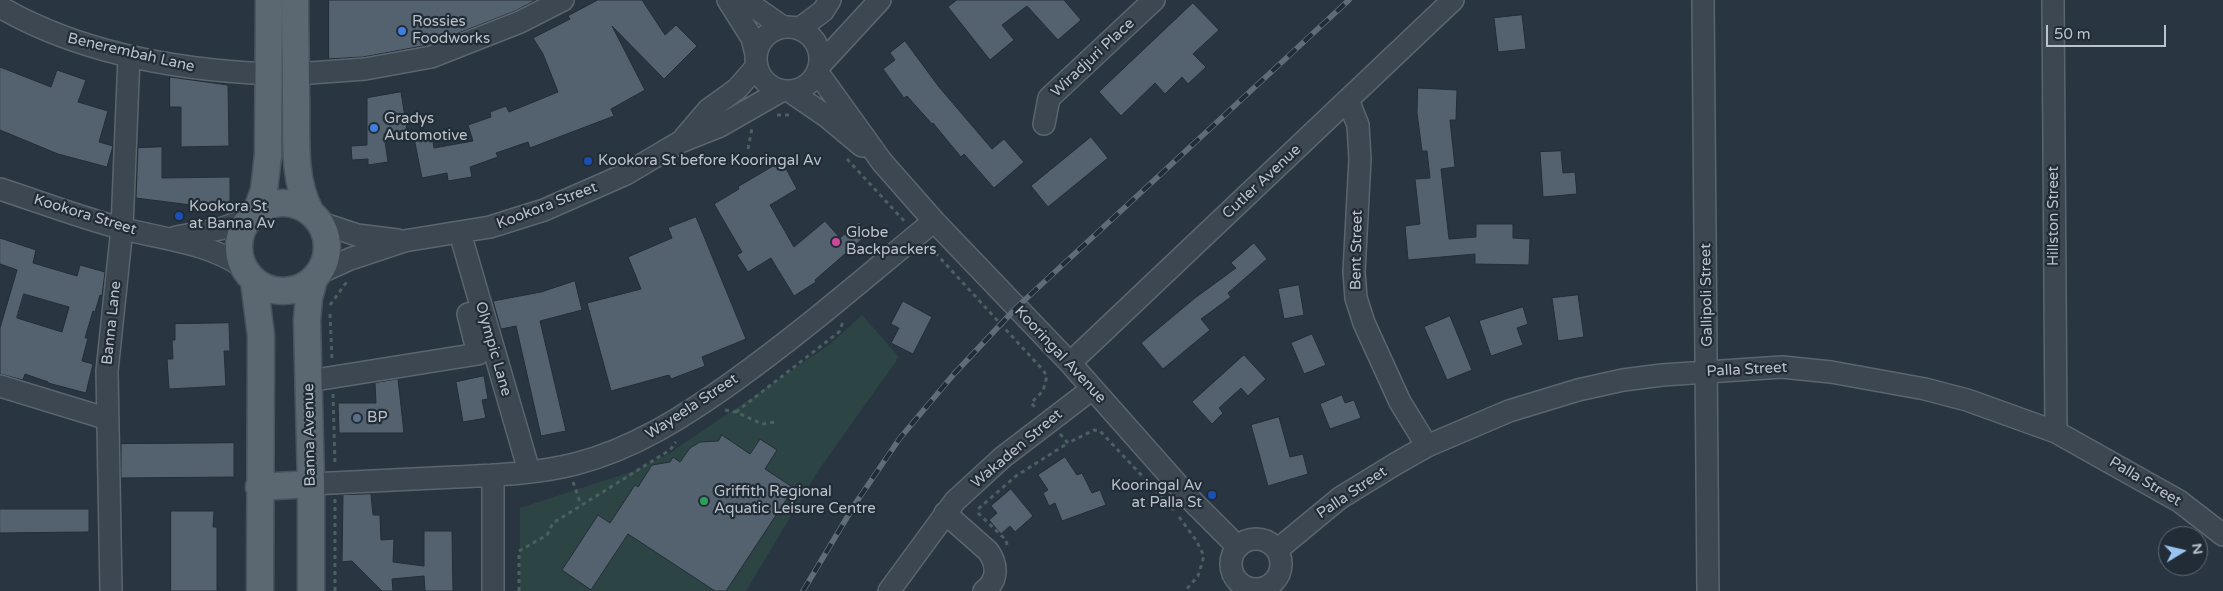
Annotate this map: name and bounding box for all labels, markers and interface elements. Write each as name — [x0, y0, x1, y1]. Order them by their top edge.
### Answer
place label: Rossies Foodworks — [412, 13, 490, 48]
street label: Wiradjuri Place — [1048, 15, 1138, 101]
scale bar — [2048, 15, 2168, 47]
marker: Rossies Foodworks — [396, 25, 408, 37]
text: 50 m — [2054, 25, 2091, 43]
street label: Benerembah Lane — [66, 30, 196, 76]
place label: Gradys Automotive — [384, 110, 467, 145]
marker: Gradys Automotive — [368, 122, 380, 134]
street label: Cutler Avenue — [1219, 141, 1305, 223]
place label: Kookora St before Kooringal Av — [598, 152, 821, 170]
marker: Kookora St before Kooringal Av — [582, 155, 594, 167]
street label: Hillston Street — [2045, 166, 2063, 266]
street label: Kookora Street — [494, 179, 600, 233]
street label: Kookora Street — [31, 191, 139, 239]
place label: Kookora St at Banna Av — [189, 198, 275, 233]
marker: Kookora St at Banna Av — [173, 210, 185, 222]
street label: Bent Street — [1347, 210, 1367, 290]
place label: Globe Backpackers — [846, 224, 936, 259]
marker: Globe Backpackers — [830, 236, 842, 248]
street label: Gallipoli Street — [1697, 243, 1717, 347]
street label: Banna Lane — [99, 280, 125, 366]
street label: Olympic Lane — [471, 300, 515, 398]
street label: Kooringal Avenue — [1010, 303, 1110, 407]
street label: Palla Street — [1706, 359, 1788, 381]
street label: Wayeela Street — [642, 370, 742, 444]
street label: Banna Avenue — [300, 383, 320, 487]
street label: Wakaden Street — [968, 406, 1066, 492]
place label: BP — [367, 409, 387, 427]
marker: BP — [351, 412, 363, 424]
street label: Palla Street — [2106, 453, 2184, 511]
street label: Palla Street — [1313, 463, 1391, 523]
place label: Kooringal Av at Palla St — [1111, 477, 1202, 512]
place label: Griffith Regional Aquatic Leisure Centre — [714, 483, 876, 518]
marker: Kooringal Av at Palla St — [1206, 489, 1218, 501]
marker: Griffith Regional Aquatic Leisure Centre — [698, 495, 710, 507]
north arrow — [2158, 526, 2208, 576]
text: N — [2188, 542, 2207, 556]

